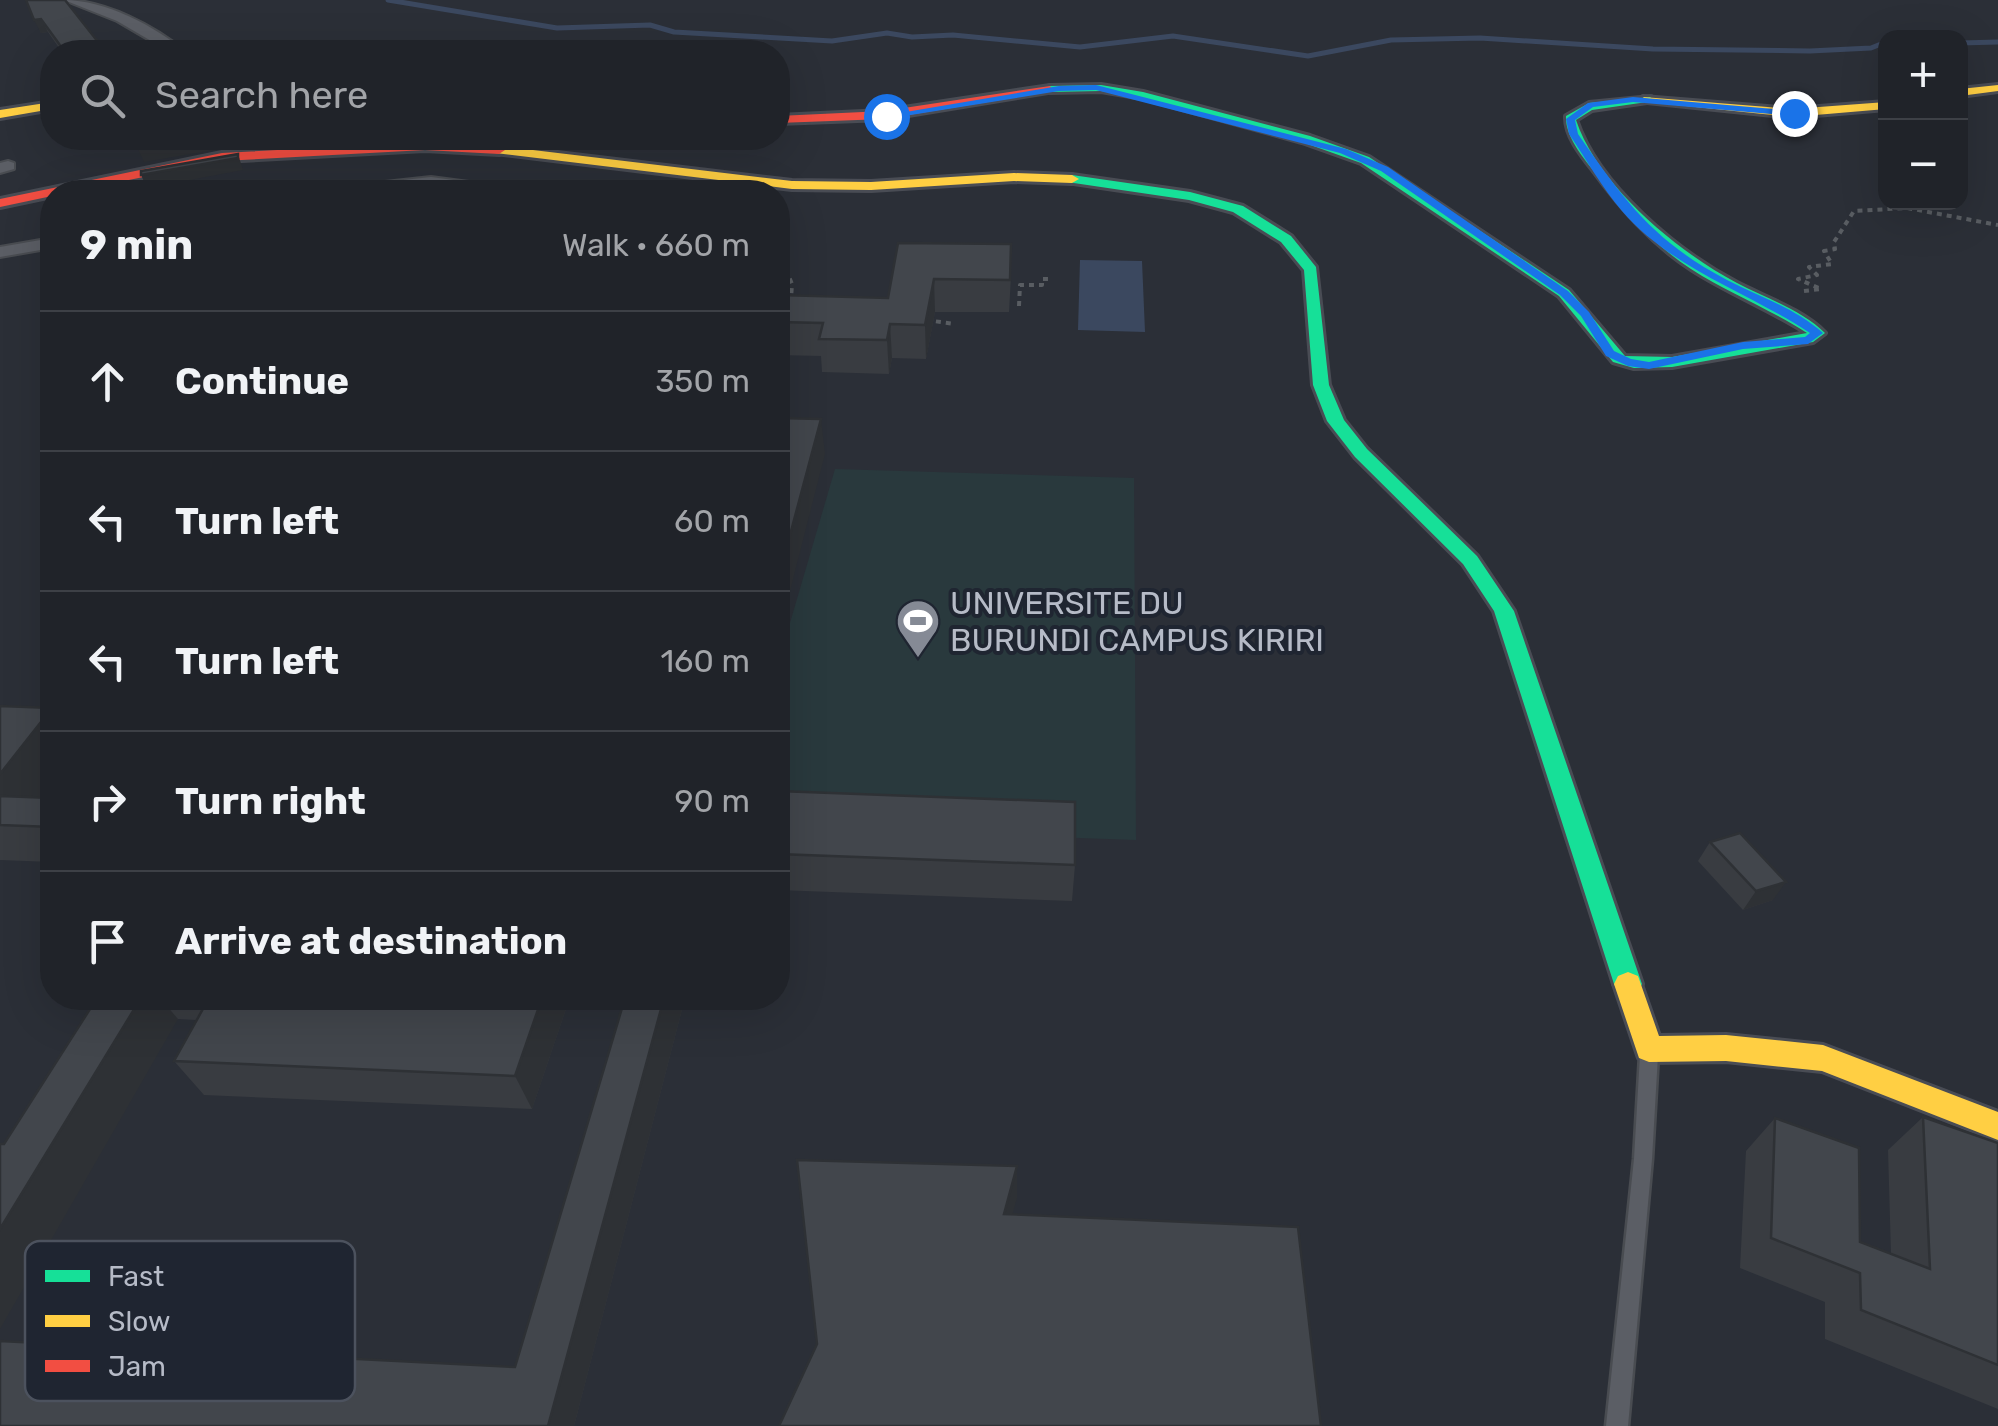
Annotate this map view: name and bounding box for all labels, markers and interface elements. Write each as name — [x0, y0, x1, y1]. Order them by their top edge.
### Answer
map controls — [1878, 30, 1968, 210]
button: + — [1878, 30, 1968, 120]
search box — [40, 40, 790, 150]
icon: search — [75, 68, 130, 123]
text: Search here — [155, 72, 368, 118]
route end — [1772, 91, 1818, 137]
route start — [864, 94, 910, 140]
button: − — [1878, 120, 1968, 210]
text: 9 min — [80, 220, 193, 270]
text: Walk · 660 m — [562, 226, 750, 264]
icon: ahead — [80, 354, 135, 409]
text: Continue — [175, 358, 349, 404]
text: 350 m — [655, 362, 750, 400]
icon: left — [80, 494, 135, 549]
text: Turn left — [175, 498, 339, 544]
text: 60 m — [674, 502, 750, 540]
place label: UNIVERSITE DU BURUNDI CAMPUS KIRIRI — [950, 584, 1324, 659]
sports icon: UNIVERSITE DU BURUNDI CAMPUS KIRIRI — [895, 598, 941, 659]
icon: left — [80, 634, 135, 689]
text: Turn left — [175, 638, 339, 684]
text: 160 m — [660, 642, 750, 680]
icon: right — [80, 774, 135, 829]
text: Turn right — [175, 778, 366, 824]
text: 90 m — [674, 782, 750, 820]
icon: arrive — [80, 914, 135, 969]
text: Arrive at destination — [175, 918, 567, 964]
legend — [25, 1241, 355, 1401]
text: Fast — [108, 1260, 164, 1293]
text: Slow — [108, 1305, 170, 1338]
text: Jam — [108, 1350, 166, 1383]

